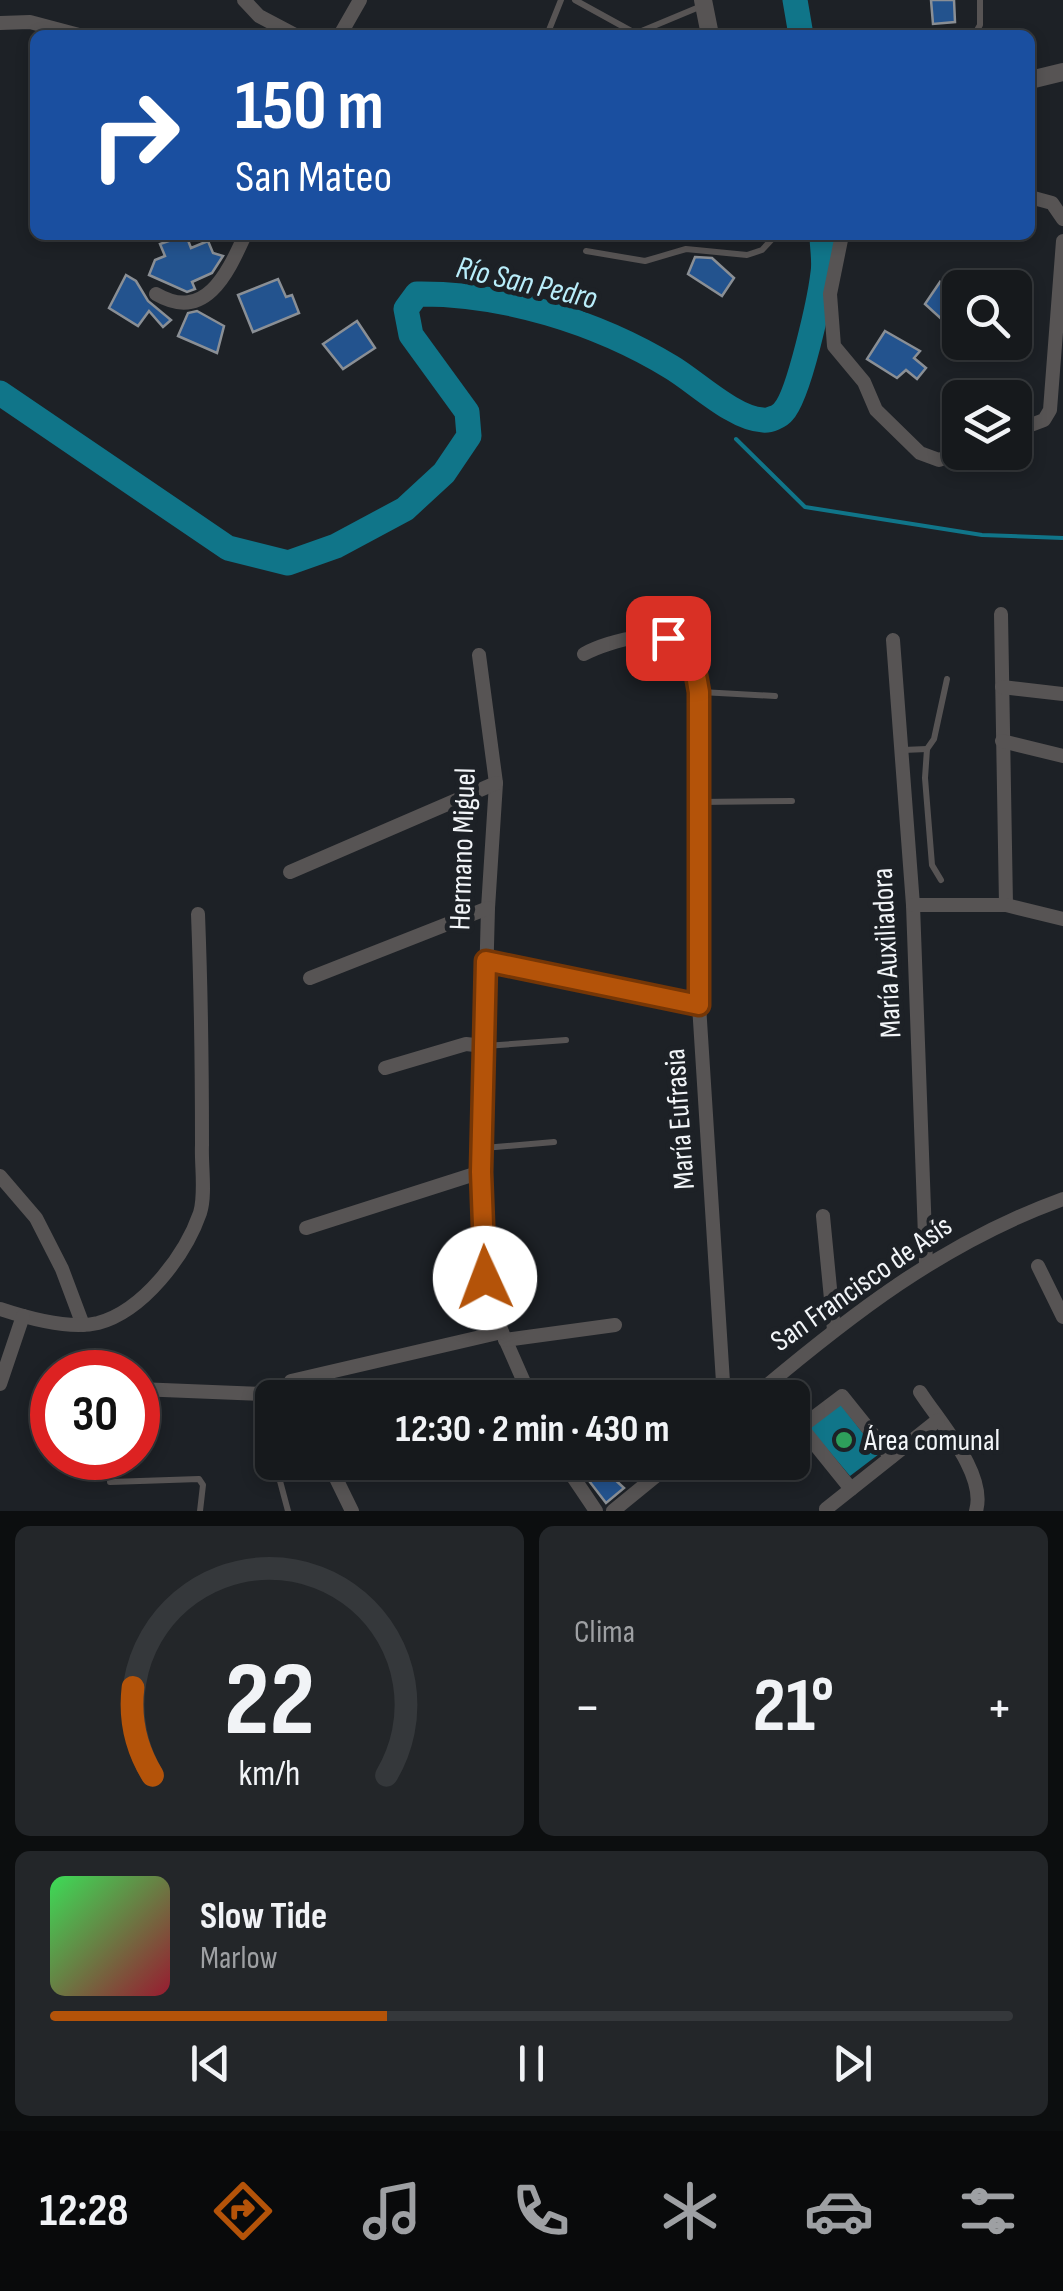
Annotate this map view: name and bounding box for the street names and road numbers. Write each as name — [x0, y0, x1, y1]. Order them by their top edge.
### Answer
street label: Hermano Miguel — [442, 767, 484, 931]
street label: María Auxiliadora — [865, 867, 909, 1039]
street label: María Eufrasia — [657, 1047, 703, 1191]
street label: San Francisco de Asís — [764, 1208, 959, 1360]

